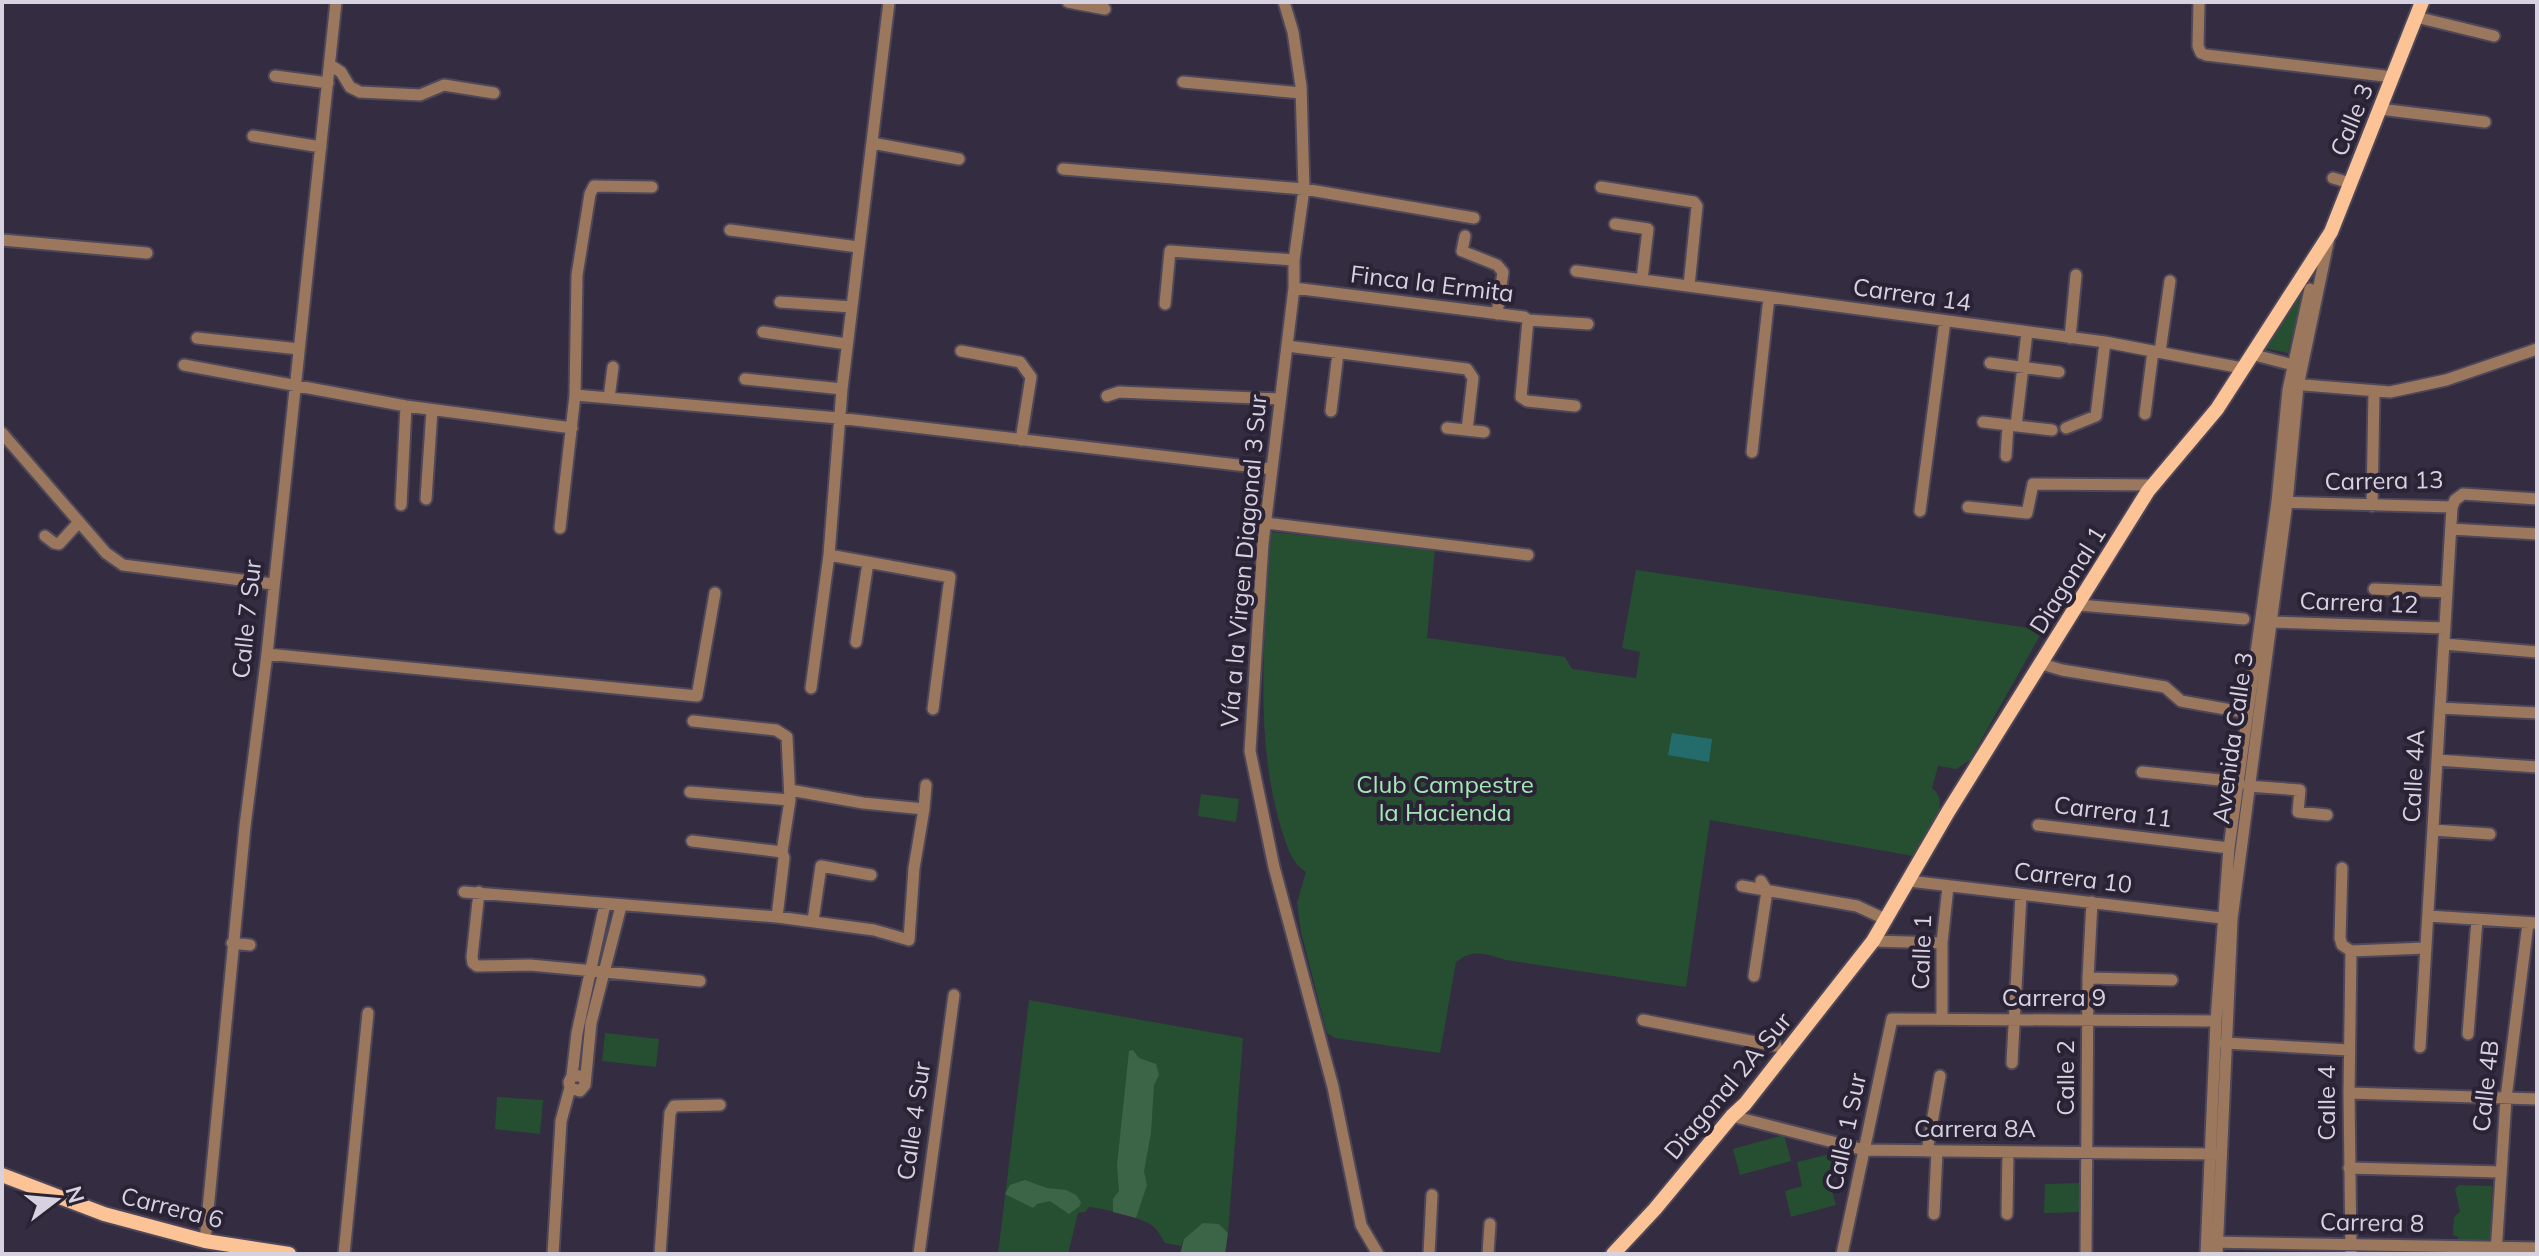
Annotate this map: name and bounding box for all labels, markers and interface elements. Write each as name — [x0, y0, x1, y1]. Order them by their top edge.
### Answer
street label: Calle 3 — [2323, 79, 2379, 160]
street label: Finca la Ermita — [1349, 258, 1516, 308]
street label: Carrera 14 — [1851, 271, 1973, 317]
street label: Vía a la Virgen Diagonal 3 Sur — [1214, 393, 1273, 729]
street label: Carrera 13 — [2324, 464, 2444, 496]
street label: Diagonal 1 — [2022, 520, 2112, 639]
street label: Calle 7 Sur — [225, 558, 267, 680]
street label: Carrera 12 — [2299, 585, 2419, 619]
street label: Avenida Calle 3 — [2205, 650, 2259, 826]
street label: Calle 4A — [2396, 728, 2430, 823]
park label: Club Campestre la Hacienda — [1356, 769, 1534, 827]
street label: Carrera 11 — [2052, 789, 2174, 833]
street label: Carrera 10 — [2012, 855, 2134, 899]
street label: Calle 1 — [1905, 914, 1937, 990]
street label: Carrera 9 — [2002, 982, 2106, 1012]
street label: Diagonal 2A Sur — [1657, 1006, 1798, 1165]
street label: Calle 4B — [2465, 1039, 2505, 1133]
street label: Calle 2 — [2050, 1040, 2080, 1116]
street label: Calle 4 Sur — [890, 1059, 936, 1182]
street label: Calle 4 — [2311, 1065, 2341, 1141]
street label: Calle 1 Sur — [1818, 1070, 1872, 1193]
street label: Carrera 8A — [1914, 1113, 2036, 1143]
north arrow — [16, 1160, 96, 1240]
street label: Carrera 6 — [118, 1180, 227, 1234]
text: N — [59, 1183, 91, 1206]
street label: Carrera 8 — [2320, 1206, 2424, 1238]

